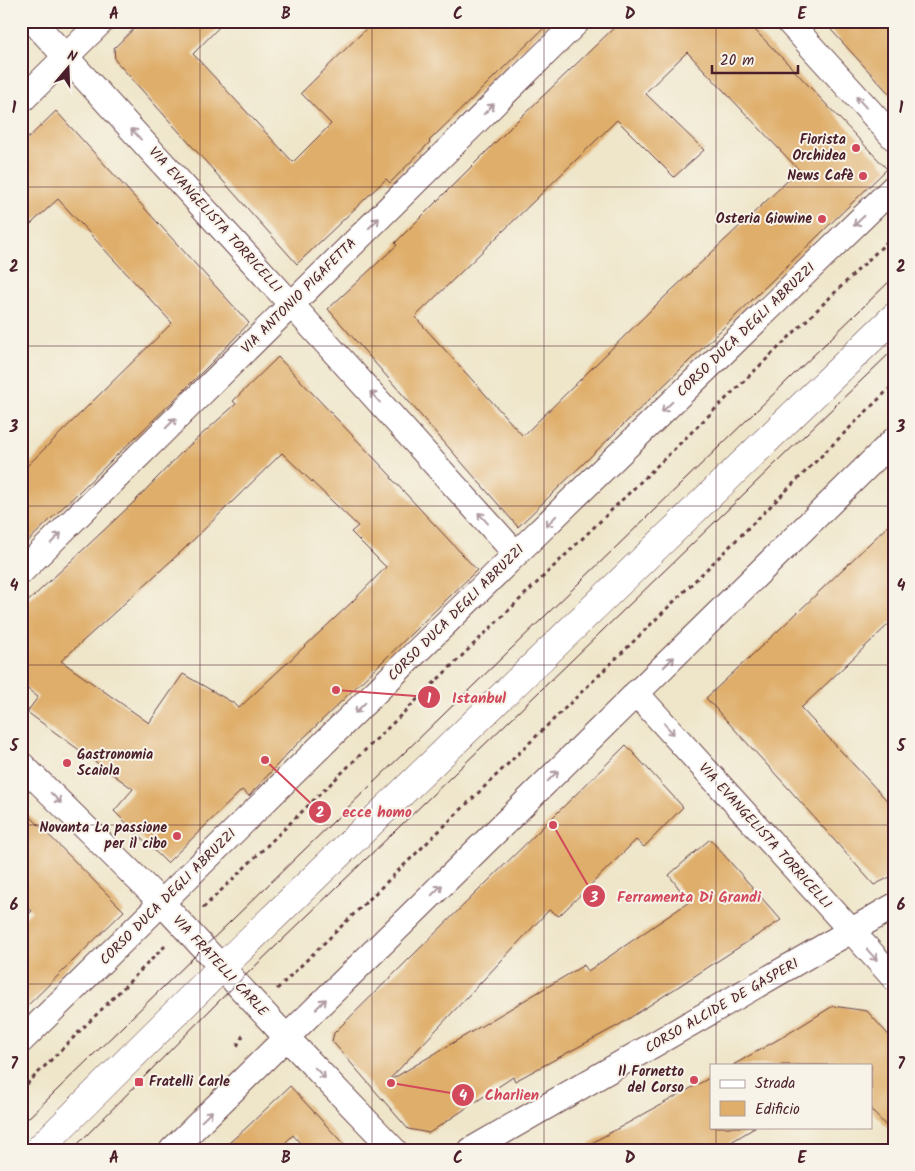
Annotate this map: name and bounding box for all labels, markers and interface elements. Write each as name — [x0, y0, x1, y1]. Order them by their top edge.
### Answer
text: A — [109, 2, 119, 27]
text: B — [281, 2, 291, 27]
text: C — [453, 2, 463, 27]
text: D — [625, 2, 636, 27]
text: E — [798, 2, 808, 27]
north arrow — [42, 42, 92, 92]
scale bar — [712, 42, 799, 74]
text: N — [64, 45, 80, 69]
text: 20 m — [720, 49, 754, 73]
text: 1 — [12, 96, 17, 121]
one-way arrow — [855, 96, 867, 109]
text: 1 — [899, 96, 904, 121]
one-way arrow — [483, 103, 496, 115]
one-way arrow — [131, 128, 142, 141]
place label: Fiorista Orchidea — [792, 129, 846, 167]
street label: VIA EVANGELISTA TORRICELLI — [143, 142, 287, 298]
marker: Fiorista Orchidea — [850, 142, 862, 154]
place label: News Cafè — [787, 165, 854, 187]
marker: News Cafè — [857, 170, 869, 182]
place label: Osteria Giowine — [716, 208, 812, 230]
marker: Osteria Giowine — [816, 213, 828, 225]
one-way arrow — [853, 215, 865, 227]
one-way arrow — [367, 217, 380, 229]
street label: VIA ANTONIO PIGAFETTA — [236, 233, 362, 359]
text: 2 — [9, 255, 19, 280]
text: 2 — [896, 255, 906, 280]
street label: CORSO DUCA DEGLI ABRUZZI — [672, 258, 820, 402]
one-way arrow — [369, 391, 380, 404]
one-way arrow — [661, 401, 673, 413]
text: 3 — [9, 415, 19, 440]
text: 3 — [896, 415, 906, 440]
one-way arrow — [165, 417, 177, 430]
one-way arrow — [477, 512, 489, 525]
one-way arrow — [544, 515, 557, 527]
one-way arrow — [50, 532, 62, 544]
street label: CORSO DUCA DEGLI ABRUZZI — [383, 540, 529, 686]
text: 4 — [10, 574, 19, 599]
text: 4 — [897, 574, 906, 599]
one-way arrow — [662, 656, 675, 668]
callout: Istanbul — [417, 682, 516, 712]
text: 1 — [427, 687, 432, 711]
text: Istanbul — [452, 687, 506, 711]
one-way arrow — [353, 702, 366, 714]
one-way arrow — [663, 723, 675, 736]
text: 5 — [9, 734, 20, 759]
text: 5 — [896, 734, 907, 759]
place label: Gastronomia Scaiola — [77, 744, 153, 782]
marker: Gastronomia Scaiola — [61, 757, 73, 769]
street label: VIA EVANGELISTA TORRICELLI — [693, 758, 837, 914]
one-way arrow — [546, 770, 558, 782]
one-way arrow — [50, 792, 62, 805]
callout: ecce homo — [308, 797, 422, 827]
text: 2 — [316, 801, 325, 825]
text: ecce homo — [342, 801, 412, 825]
place label: Novanta La passione per il cibo — [40, 817, 168, 855]
street label: CORSO DUCA DEGLI ABRUZZI — [95, 824, 241, 970]
marker: Novanta La passione per il cibo — [171, 830, 183, 842]
callout: Ferramenta Di Grandi — [582, 881, 771, 911]
one-way arrow — [431, 884, 443, 896]
text: 3 — [589, 886, 598, 910]
text: Ferramenta Di Grandi — [617, 886, 762, 910]
text: 6 — [10, 893, 19, 918]
text: 6 — [897, 893, 906, 918]
street label: VIA FRATELLI CARLE — [167, 910, 274, 1022]
one-way arrow — [866, 948, 878, 961]
street label: CORSO ALCIDE DE GASPERI — [641, 953, 803, 1059]
one-way arrow — [315, 998, 327, 1010]
text: 7 — [10, 1052, 18, 1077]
text: 7 — [897, 1052, 905, 1077]
place label: Il Fornetto del Corso — [618, 1061, 685, 1099]
legend — [710, 1064, 872, 1128]
one-way arrow — [314, 1067, 326, 1080]
place label: Fratelli Carle — [149, 1071, 230, 1093]
text: Strada — [755, 1072, 795, 1096]
marker: Il Fornetto del Corso — [688, 1074, 700, 1086]
marker: Fratelli Carle — [133, 1076, 145, 1088]
callout: Charlien — [450, 1080, 549, 1110]
text: 4 — [459, 1084, 467, 1108]
text: Charlien — [485, 1084, 539, 1108]
text: Edificio — [755, 1098, 800, 1122]
one-way arrow — [201, 1110, 214, 1122]
text: A — [109, 1146, 119, 1171]
text: B — [281, 1146, 291, 1171]
text: C — [453, 1146, 463, 1171]
text: D — [625, 1146, 636, 1171]
text: E — [798, 1146, 808, 1171]

